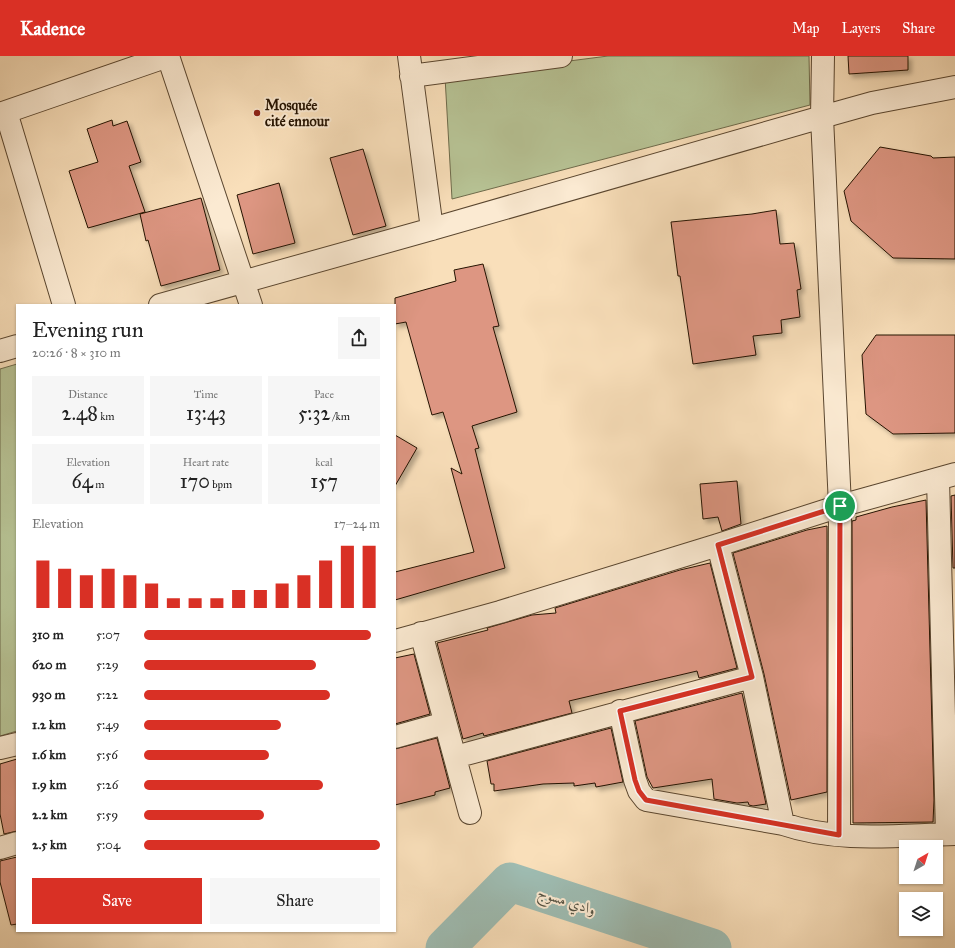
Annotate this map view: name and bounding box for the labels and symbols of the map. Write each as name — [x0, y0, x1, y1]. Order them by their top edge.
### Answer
place label: Mosquée cité ennour — [265, 97, 330, 130]
marker: Mosquée cité ennour — [252, 108, 262, 118]
pin — [823, 489, 857, 523]
north arrow — [899, 840, 943, 884]
water label: وادي مسوج — [534, 883, 598, 923]

